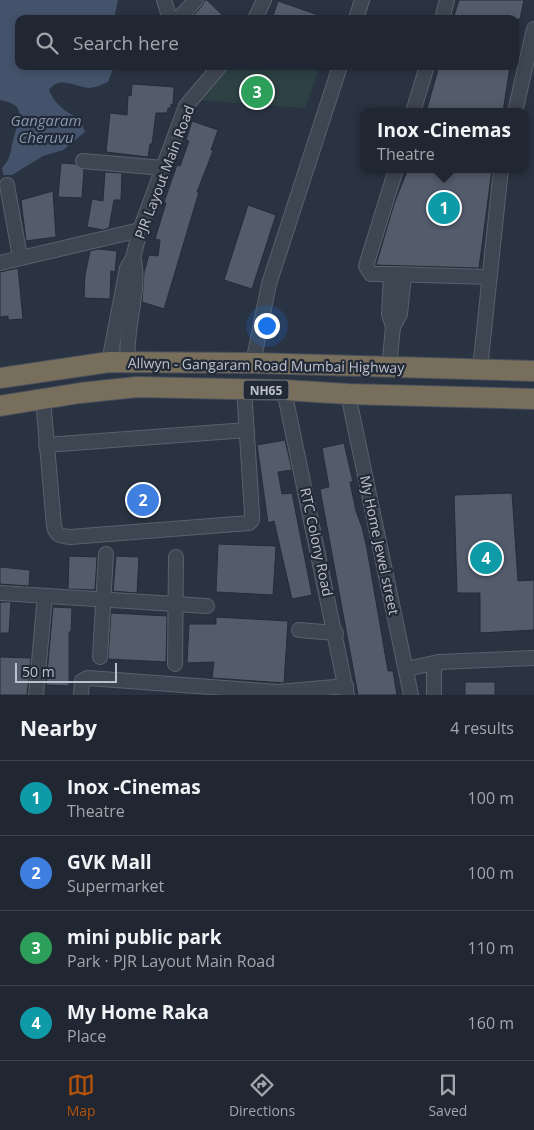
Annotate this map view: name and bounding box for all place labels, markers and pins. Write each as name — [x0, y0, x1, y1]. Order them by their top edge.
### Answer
pin: 3 — [241, 73, 273, 111]
pin: 1 — [428, 189, 460, 227]
pin: 2 — [127, 481, 159, 519]
pin: 4 — [470, 539, 502, 577]

